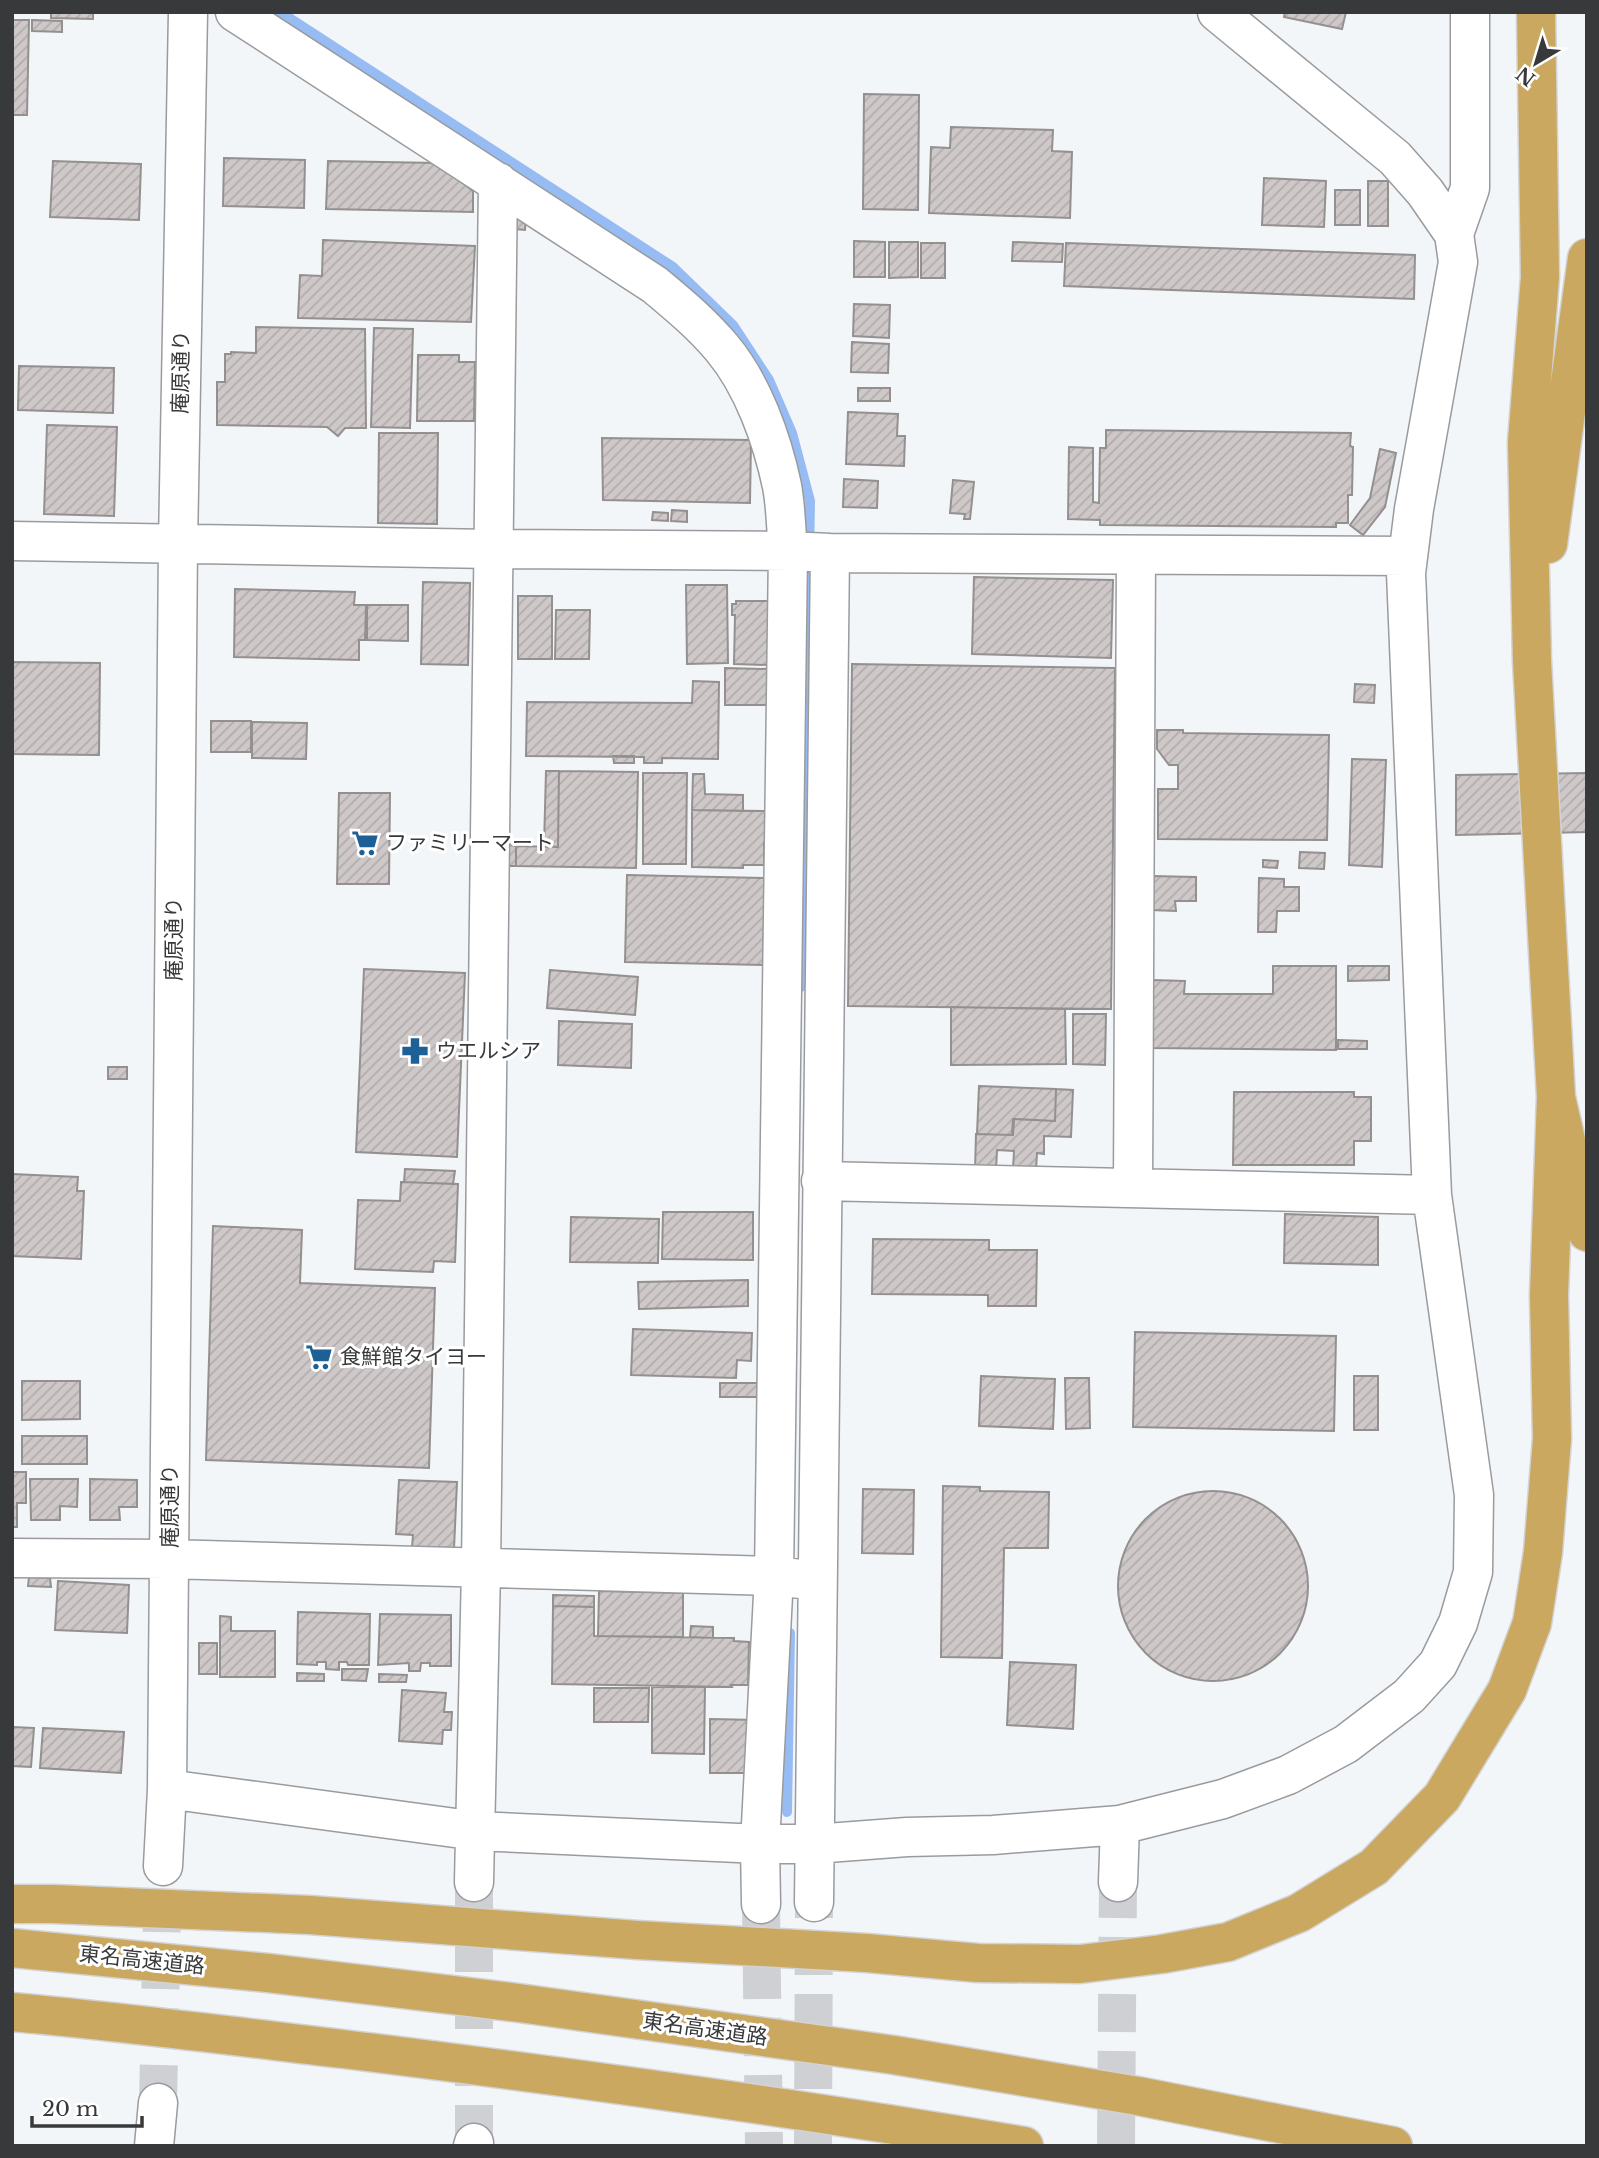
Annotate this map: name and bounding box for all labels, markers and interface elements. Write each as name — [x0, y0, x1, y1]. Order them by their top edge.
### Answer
north arrow — [1501, 28, 1571, 98]
text: N — [1512, 61, 1540, 91]
street label: 庵原通り — [167, 330, 195, 414]
supermarket icon: ファミリーマート — [350, 828, 380, 858]
place label: ファミリーマート — [386, 830, 554, 856]
street label: 庵原通り — [161, 897, 187, 981]
pharmacy icon: ウエルシア — [400, 1036, 430, 1066]
place label: ウエルシア — [436, 1038, 541, 1064]
supermarket icon: 食鮮館タイヨー — [304, 1342, 334, 1372]
place label: 食鮮館タイヨー — [340, 1344, 487, 1370]
street label: 庵原通り — [157, 1464, 183, 1548]
street label: 東名高速道路 — [78, 1940, 206, 1980]
street label: 東名高速道路 — [641, 2007, 769, 2051]
scale bar — [32, 2084, 142, 2128]
text: 20 m — [42, 2096, 99, 2122]

